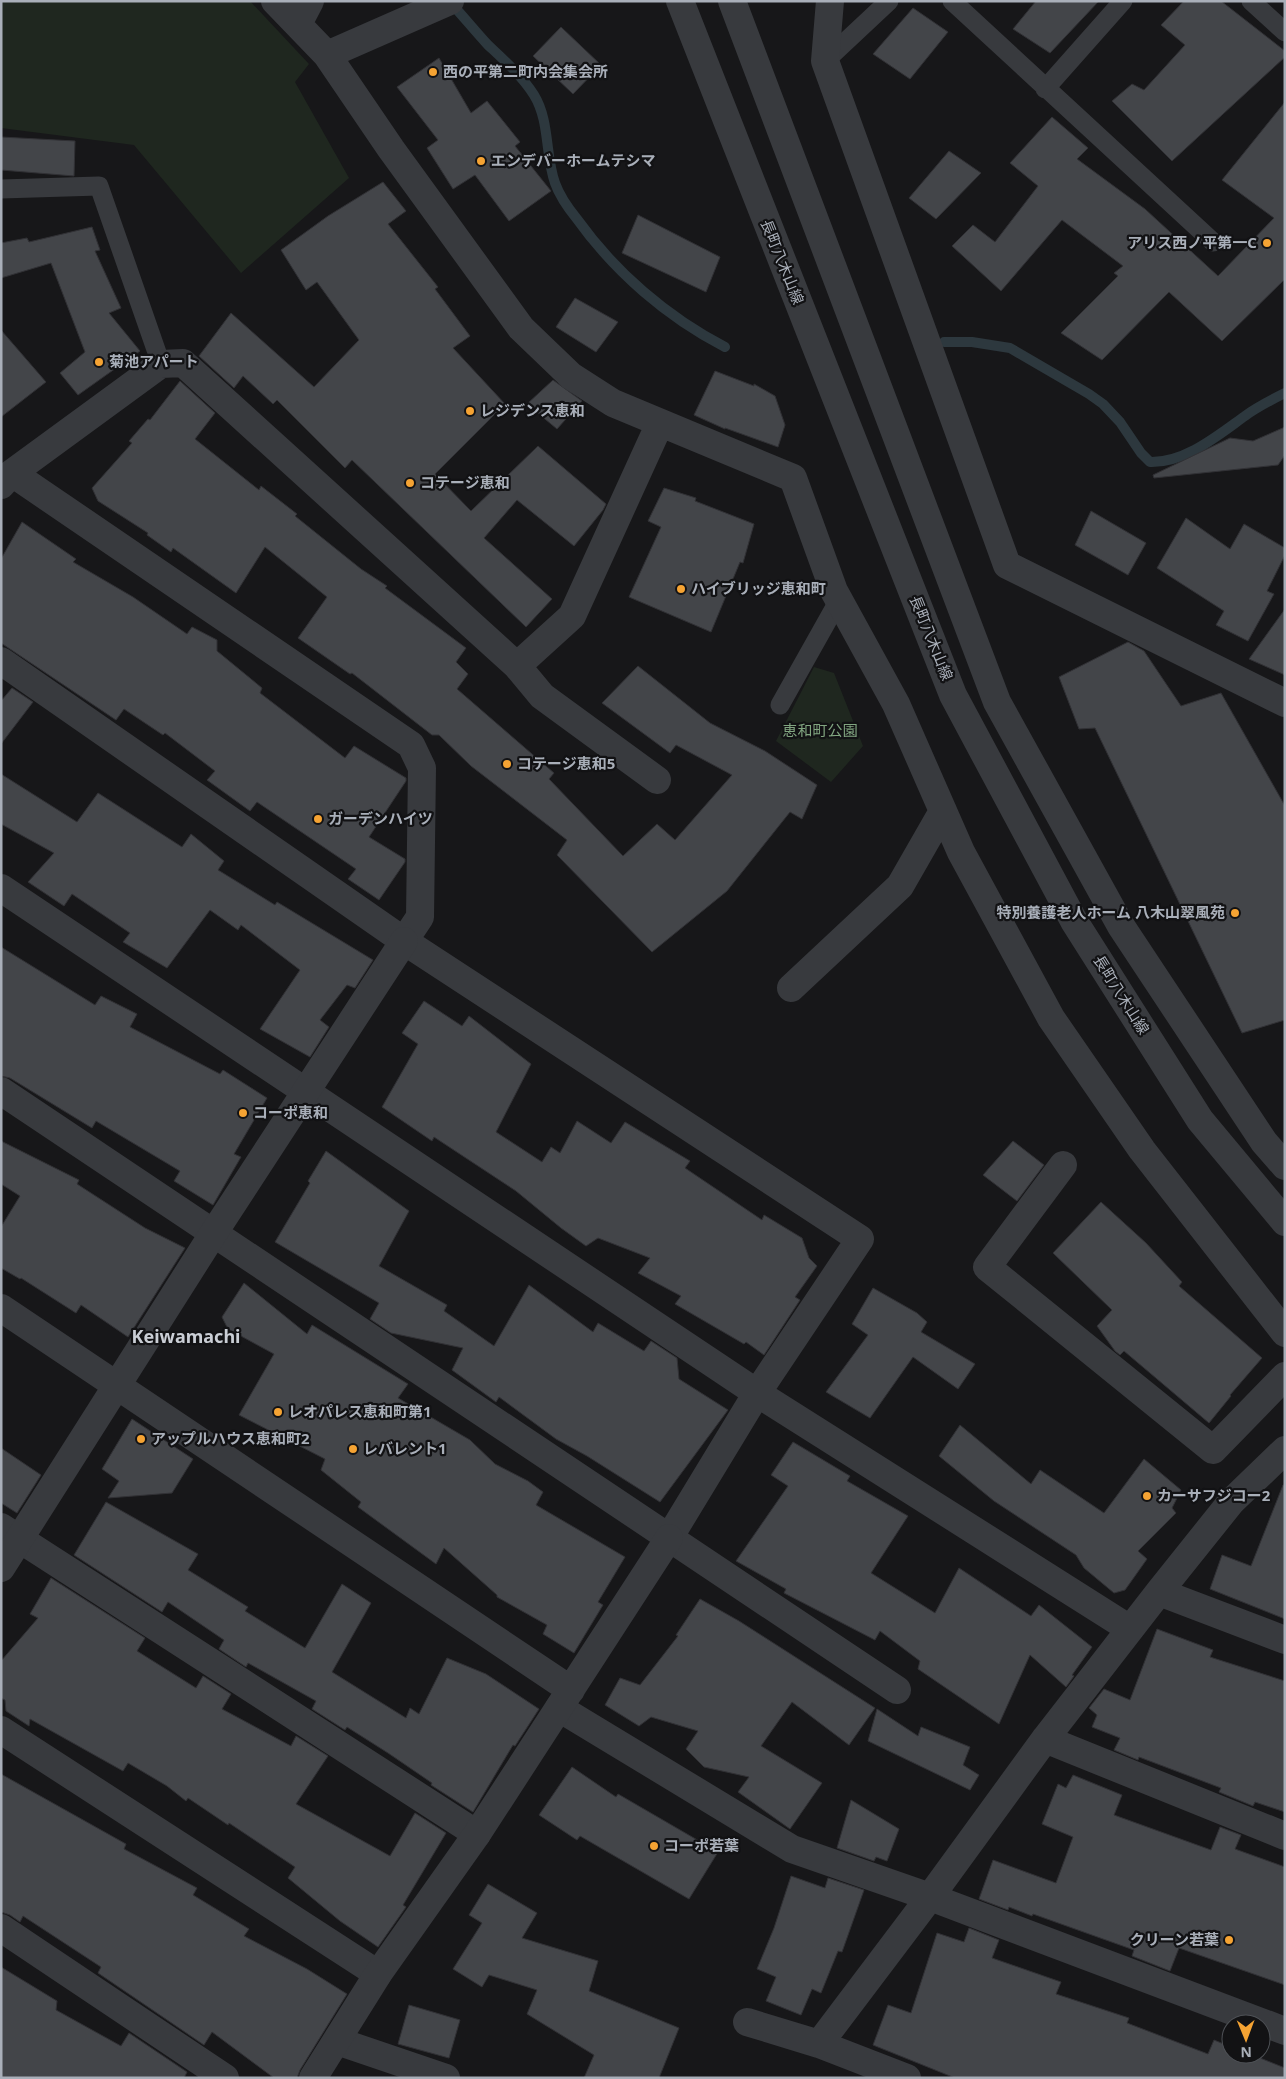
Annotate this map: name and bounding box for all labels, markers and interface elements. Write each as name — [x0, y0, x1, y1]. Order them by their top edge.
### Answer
place label: 西の平第二町内会集会所 — [443, 61, 608, 81]
marker: 西の平第二町内会集会所 — [427, 66, 439, 78]
place label: エンデバーホームテシマ — [491, 150, 656, 170]
marker: エンデバーホームテシマ — [475, 155, 487, 167]
street label: 長町八木山線 — [757, 216, 809, 307]
place label: アリス西ノ平第一C — [1127, 232, 1257, 252]
marker: アリス西ノ平第一C — [1261, 237, 1273, 249]
place label: 菊池アパート — [109, 351, 199, 371]
marker: 菊池アパート — [93, 356, 105, 368]
place label: レジデンス恵和 — [480, 400, 585, 420]
marker: レジデンス恵和 — [464, 405, 476, 417]
place label: コテージ恵和 — [420, 472, 510, 492]
marker: コテージ恵和 — [404, 477, 416, 489]
place label: ハイブリッジ恵和町 — [691, 578, 826, 598]
marker: ハイブリッジ恵和町 — [675, 583, 687, 595]
street label: 長町八木山線 — [906, 592, 958, 683]
park label: 恵和町公園 — [782, 720, 858, 740]
place label: コテージ恵和5 — [517, 753, 615, 773]
marker: コテージ恵和5 — [501, 758, 513, 770]
place label: ガーデンハイツ — [328, 808, 433, 828]
marker: ガーデンハイツ — [312, 813, 324, 825]
place label: 特別養護老人ホーム 八木山翠風苑 — [997, 902, 1225, 922]
marker: 特別養護老人ホーム 八木山翠風苑 — [1229, 907, 1241, 919]
street label: 長町八木山線 — [1090, 951, 1154, 1038]
place label: コーポ恵和 — [253, 1102, 328, 1122]
marker: コーポ恵和 — [237, 1107, 249, 1119]
district label: Keiwamachi — [132, 1324, 240, 1348]
place label: レオパレス恵和町第1 — [288, 1401, 432, 1421]
marker: レオパレス恵和町第1 — [272, 1406, 284, 1418]
place label: アップルハウス恵和町2 — [151, 1428, 310, 1448]
marker: アップルハウス恵和町2 — [135, 1433, 147, 1445]
place label: レバレント1 — [363, 1438, 447, 1458]
marker: レバレント1 — [347, 1443, 359, 1455]
place label: カーサフジコー2 — [1157, 1485, 1271, 1505]
marker: カーサフジコー2 — [1141, 1490, 1153, 1502]
place label: コーポ若葉 — [664, 1835, 739, 1855]
marker: コーポ若葉 — [648, 1840, 660, 1852]
place label: クリーン若葉 — [1130, 1929, 1219, 1949]
marker: クリーン若葉 — [1223, 1934, 1235, 1946]
north arrow — [1221, 2014, 1271, 2064]
text: N — [1240, 2043, 1252, 2062]

